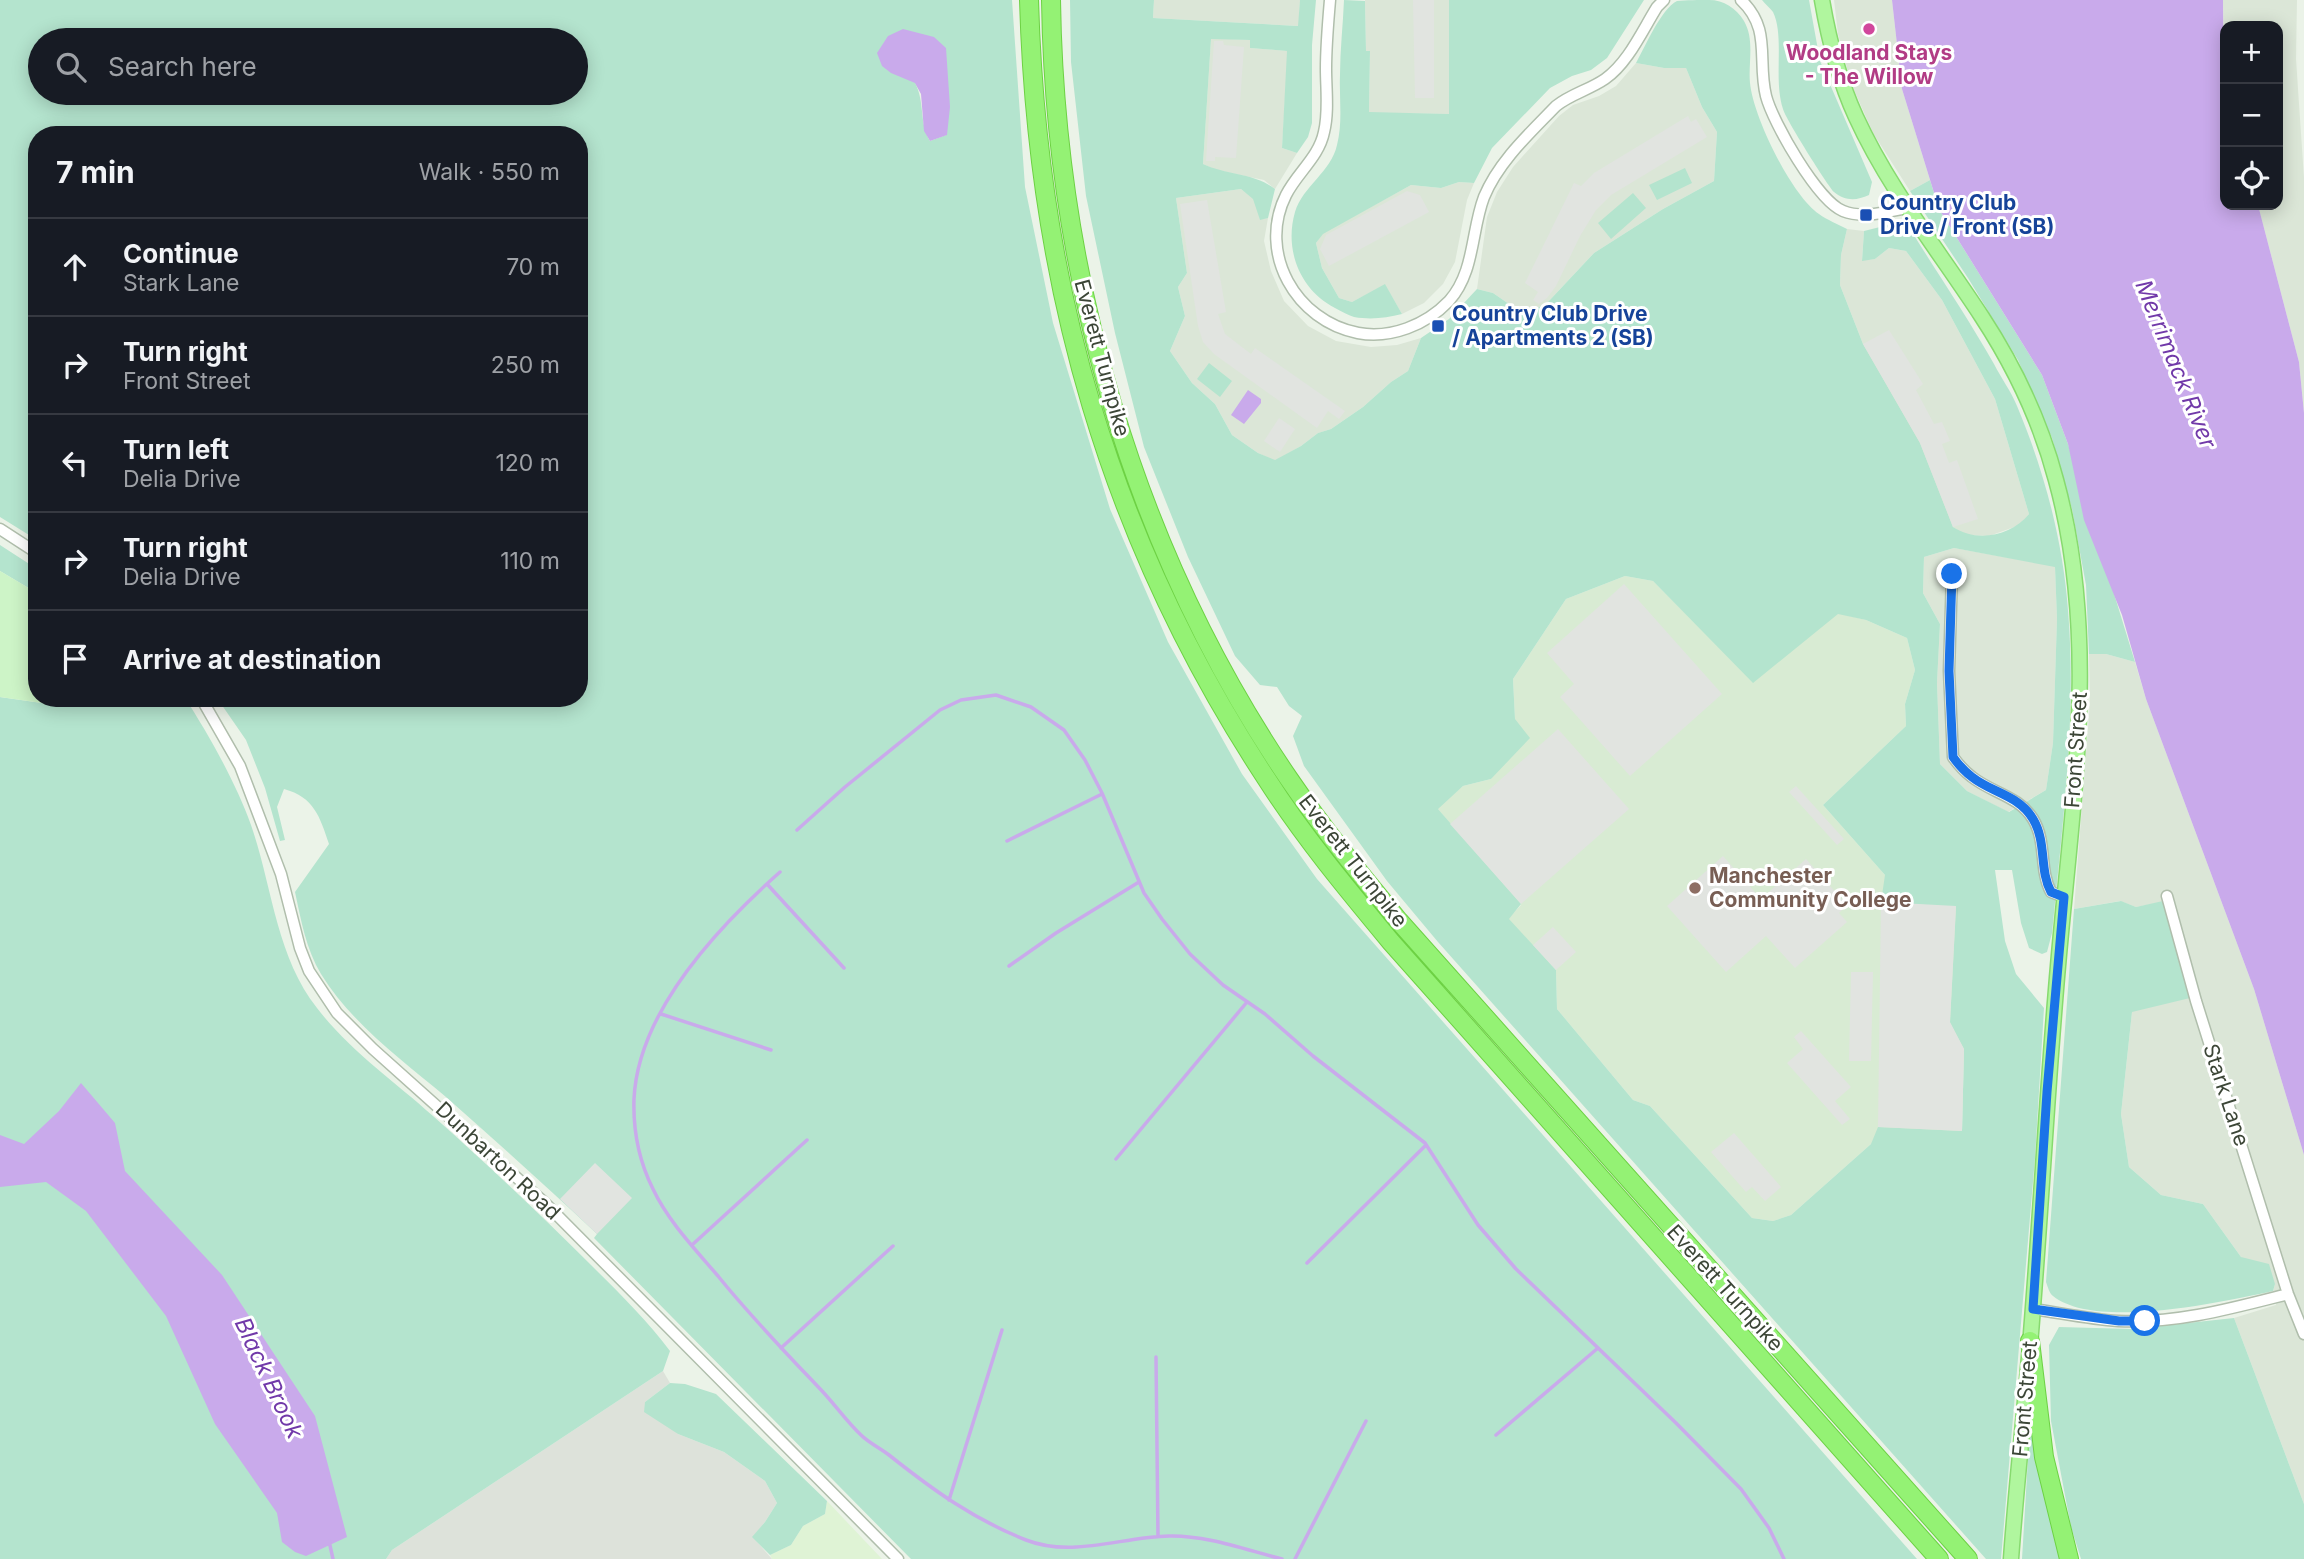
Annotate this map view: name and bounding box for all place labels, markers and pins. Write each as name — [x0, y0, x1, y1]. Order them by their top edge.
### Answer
marker: Woodland Stays - The Willow — [1861, 21, 1877, 37]
place label: Woodland Stays - The Willow — [1786, 40, 1952, 89]
place label: Country Club Drive / Front (SB) — [1880, 190, 2054, 239]
marker: Country Club Drive / Front (SB) — [1858, 207, 1874, 223]
place label: Country Club Drive / Apartments 2 (SB) — [1452, 301, 1654, 350]
marker: Country Club Drive / Apartments 2 (SB) — [1430, 318, 1446, 334]
place label: Manchester Community College — [1709, 863, 1911, 912]
marker: Manchester Community College — [1687, 880, 1703, 896]

